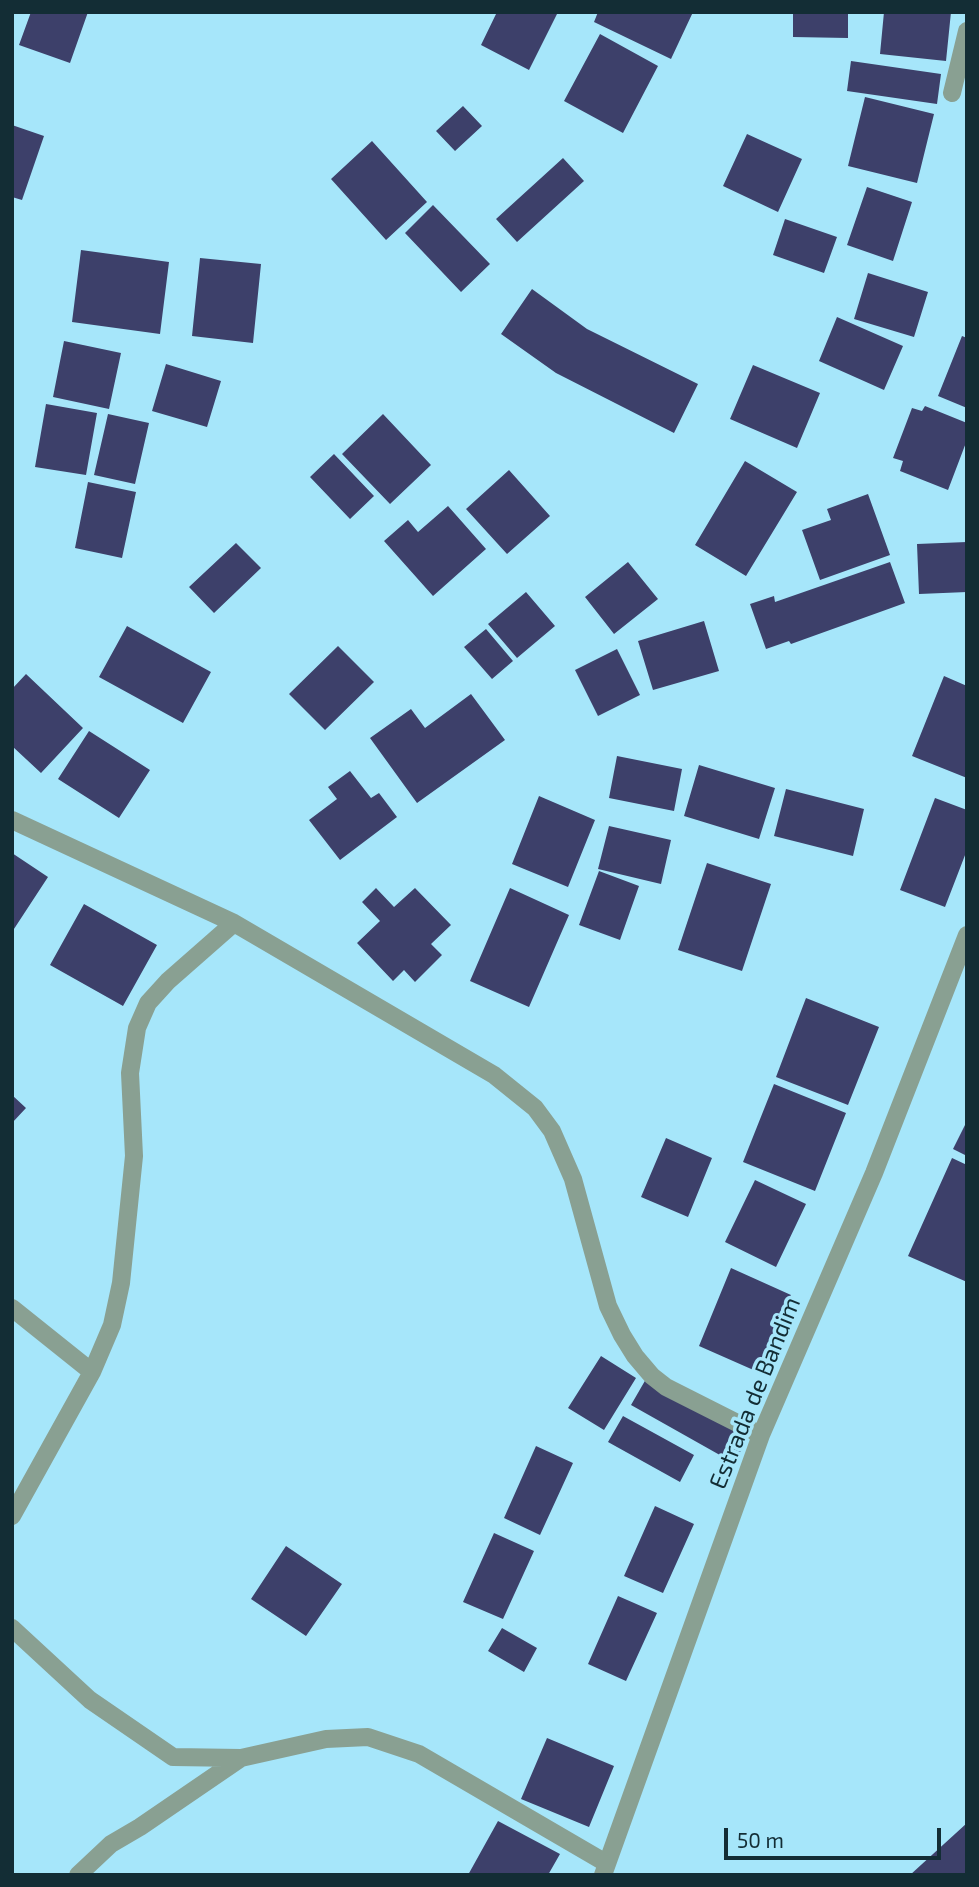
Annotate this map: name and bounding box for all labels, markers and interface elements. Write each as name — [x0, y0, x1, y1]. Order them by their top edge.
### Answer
street label: Estrada de Bandim — [703, 1293, 807, 1493]
scale bar — [727, 1814, 944, 1858]
text: 50 m — [737, 1827, 784, 1852]

